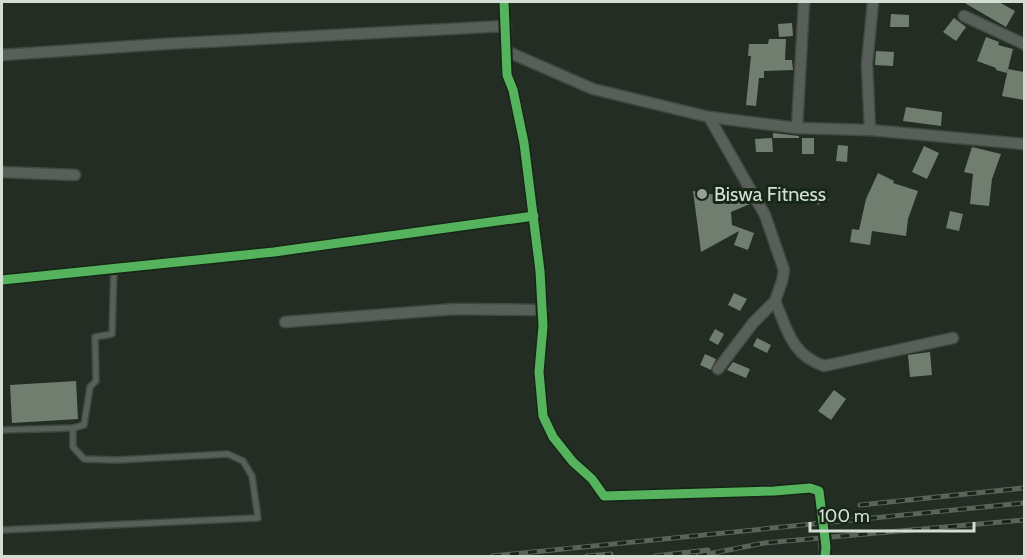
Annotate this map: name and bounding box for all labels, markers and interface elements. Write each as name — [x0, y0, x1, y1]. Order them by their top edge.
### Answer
place label: Biswa Fitness — [714, 182, 826, 206]
marker: Biswa Fitness — [695, 187, 709, 201]
scale bar — [810, 495, 974, 533]
text: 100 m — [819, 505, 870, 527]

